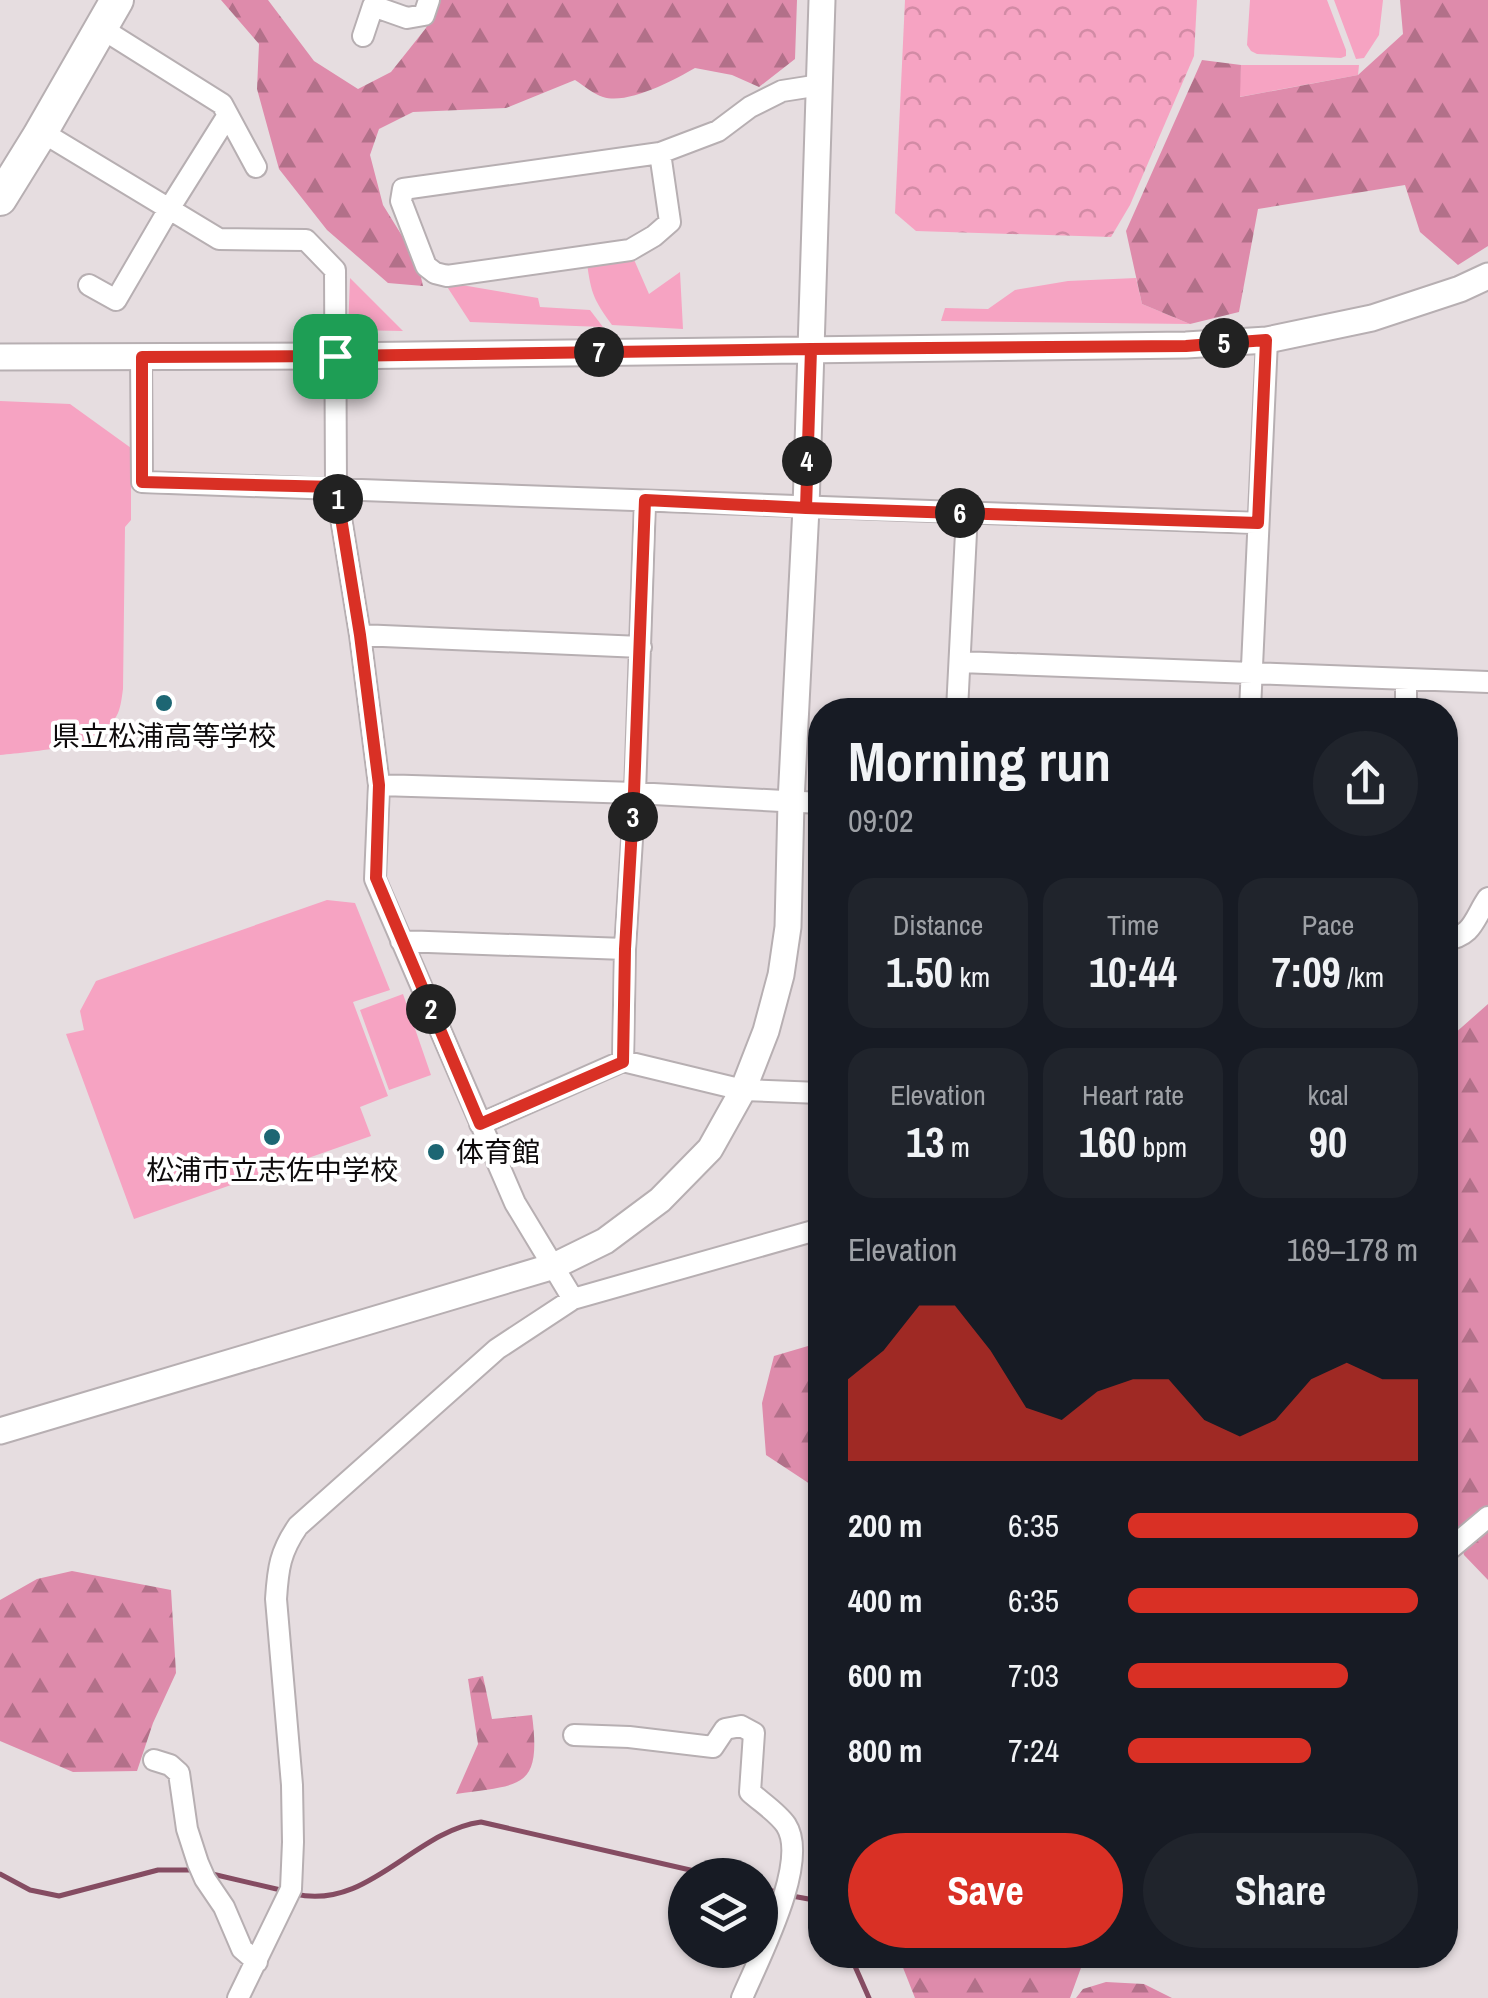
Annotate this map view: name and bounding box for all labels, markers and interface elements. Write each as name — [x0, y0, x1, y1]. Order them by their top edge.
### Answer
pin — [293, 314, 378, 399]
pin: 5 — [1199, 318, 1249, 368]
text: 5 — [1218, 324, 1230, 362]
pin: 7 — [574, 327, 624, 377]
icon: arrive — [308, 329, 363, 384]
text: 7 — [593, 333, 605, 371]
pin: 4 — [782, 436, 832, 486]
text: 4 — [801, 442, 813, 480]
pin: 1 — [313, 474, 363, 524]
text: 1 — [332, 480, 344, 518]
pin: 6 — [935, 488, 985, 538]
text: 6 — [954, 494, 966, 532]
marker: 県立松浦高等学校 — [153, 692, 175, 714]
place label: 県立松浦高等学校 — [52, 717, 276, 755]
text: Morning run — [848, 724, 1111, 798]
button: share — [1313, 731, 1418, 836]
pin: 3 — [608, 792, 658, 842]
text: 3 — [627, 798, 639, 836]
text: 09:02 — [848, 799, 914, 842]
text: Distance — [893, 906, 983, 944]
text: Time — [1107, 906, 1159, 944]
text: Pace — [1302, 906, 1354, 944]
text: 1.50 — [886, 944, 953, 1000]
text: 10:44 — [1089, 944, 1177, 1000]
text: 7:09 — [1272, 944, 1341, 1000]
text: km — [953, 958, 990, 996]
text: /km — [1341, 958, 1384, 996]
pin: 2 — [406, 984, 456, 1034]
text: 2 — [425, 990, 437, 1028]
text: Elevation — [890, 1076, 986, 1114]
text: Heart rate — [1082, 1076, 1184, 1114]
text: kcal — [1308, 1076, 1348, 1114]
text: 13 — [906, 1114, 944, 1170]
text: 160 — [1079, 1114, 1136, 1170]
text: 90 — [1309, 1114, 1347, 1170]
marker: 松浦市立志佐中学校 — [261, 1126, 283, 1148]
text: m — [944, 1128, 970, 1166]
text: bpm — [1136, 1128, 1187, 1166]
place label: 体育館 — [456, 1133, 540, 1171]
marker: 体育館 — [425, 1141, 447, 1163]
place label: 松浦市立志佐中学校 — [146, 1151, 398, 1189]
text: Elevation — [848, 1228, 957, 1271]
text: 169–178 m — [1287, 1228, 1418, 1271]
text: 200 m — [848, 1504, 922, 1547]
text: 6:35 — [1008, 1504, 1059, 1547]
text: 400 m — [848, 1579, 922, 1622]
text: 6:35 — [1008, 1579, 1059, 1622]
text: 600 m — [848, 1654, 922, 1697]
text: 7:03 — [1008, 1654, 1059, 1697]
text: 800 m — [848, 1729, 922, 1772]
text: 7:24 — [1008, 1729, 1059, 1772]
button: Save — [848, 1833, 1123, 1948]
button: Share — [1143, 1833, 1418, 1948]
map controls — [668, 1858, 778, 1968]
button: layers — [668, 1858, 778, 1968]

